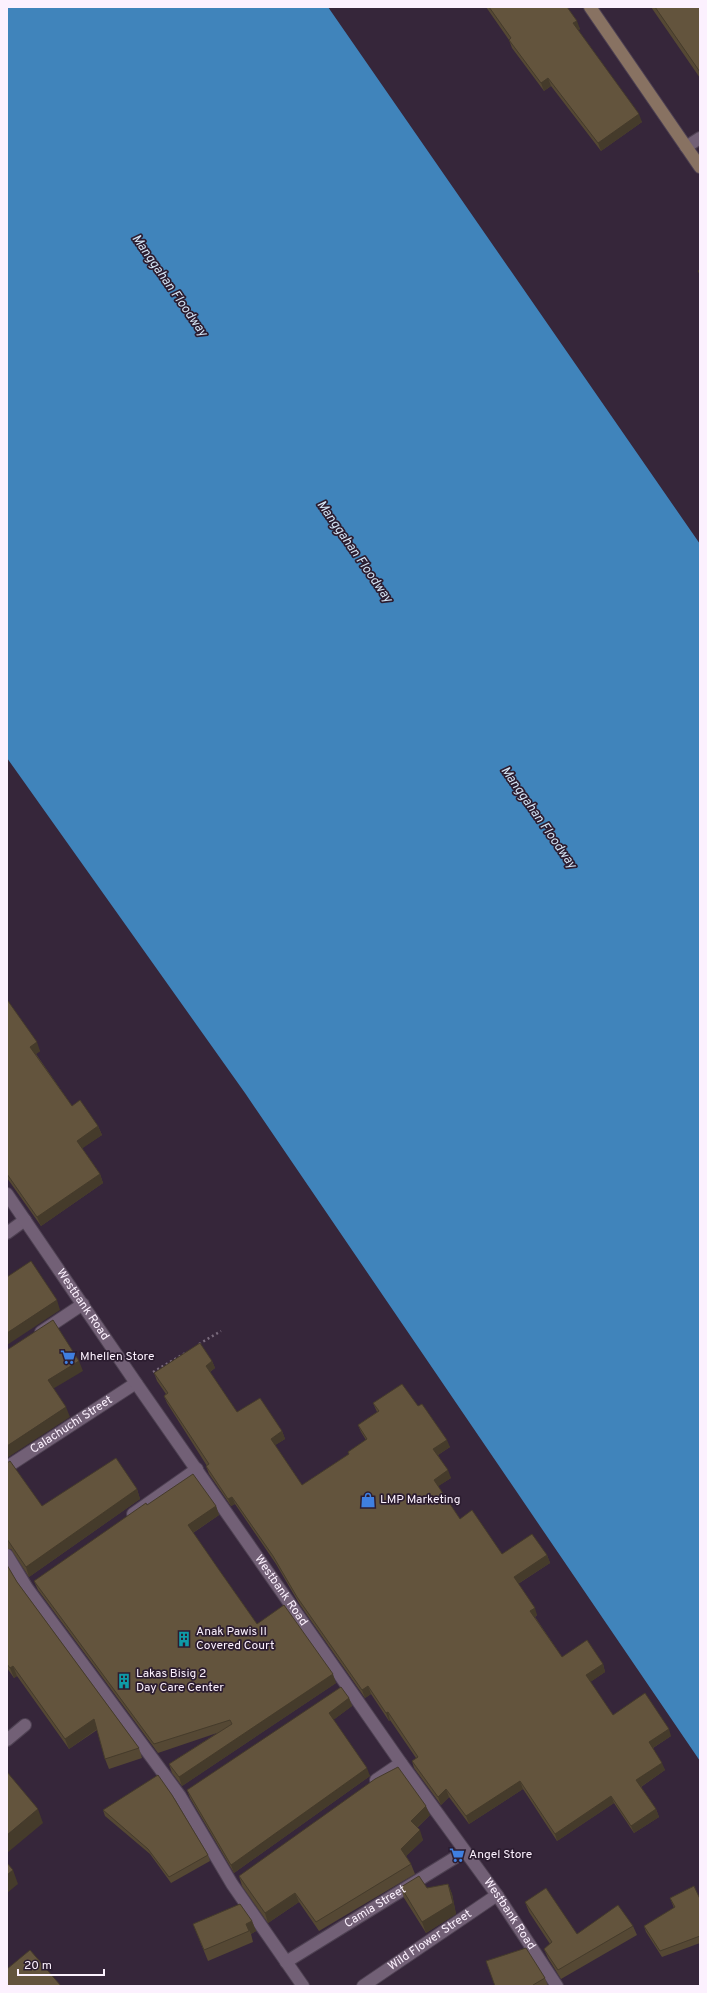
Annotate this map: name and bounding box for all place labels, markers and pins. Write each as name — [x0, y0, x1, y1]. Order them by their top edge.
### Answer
supermarket icon: Mhellen Store — [59, 1348, 77, 1366]
place label: Mhellen Store — [80, 1349, 154, 1365]
shop icon: LMP Marketing — [359, 1491, 377, 1509]
place label: LMP Marketing — [380, 1492, 460, 1508]
place label: Anak Pawis II Covered Court — [196, 1624, 274, 1654]
building icon: Anak Pawis II Covered Court — [175, 1630, 193, 1648]
place label: Lakas Bisig 2 Day Care Center — [136, 1666, 224, 1696]
building icon: Lakas Bisig 2 Day Care Center — [115, 1672, 133, 1690]
supermarket icon: Angel Store — [448, 1846, 466, 1864]
place label: Angel Store — [469, 1847, 532, 1863]

